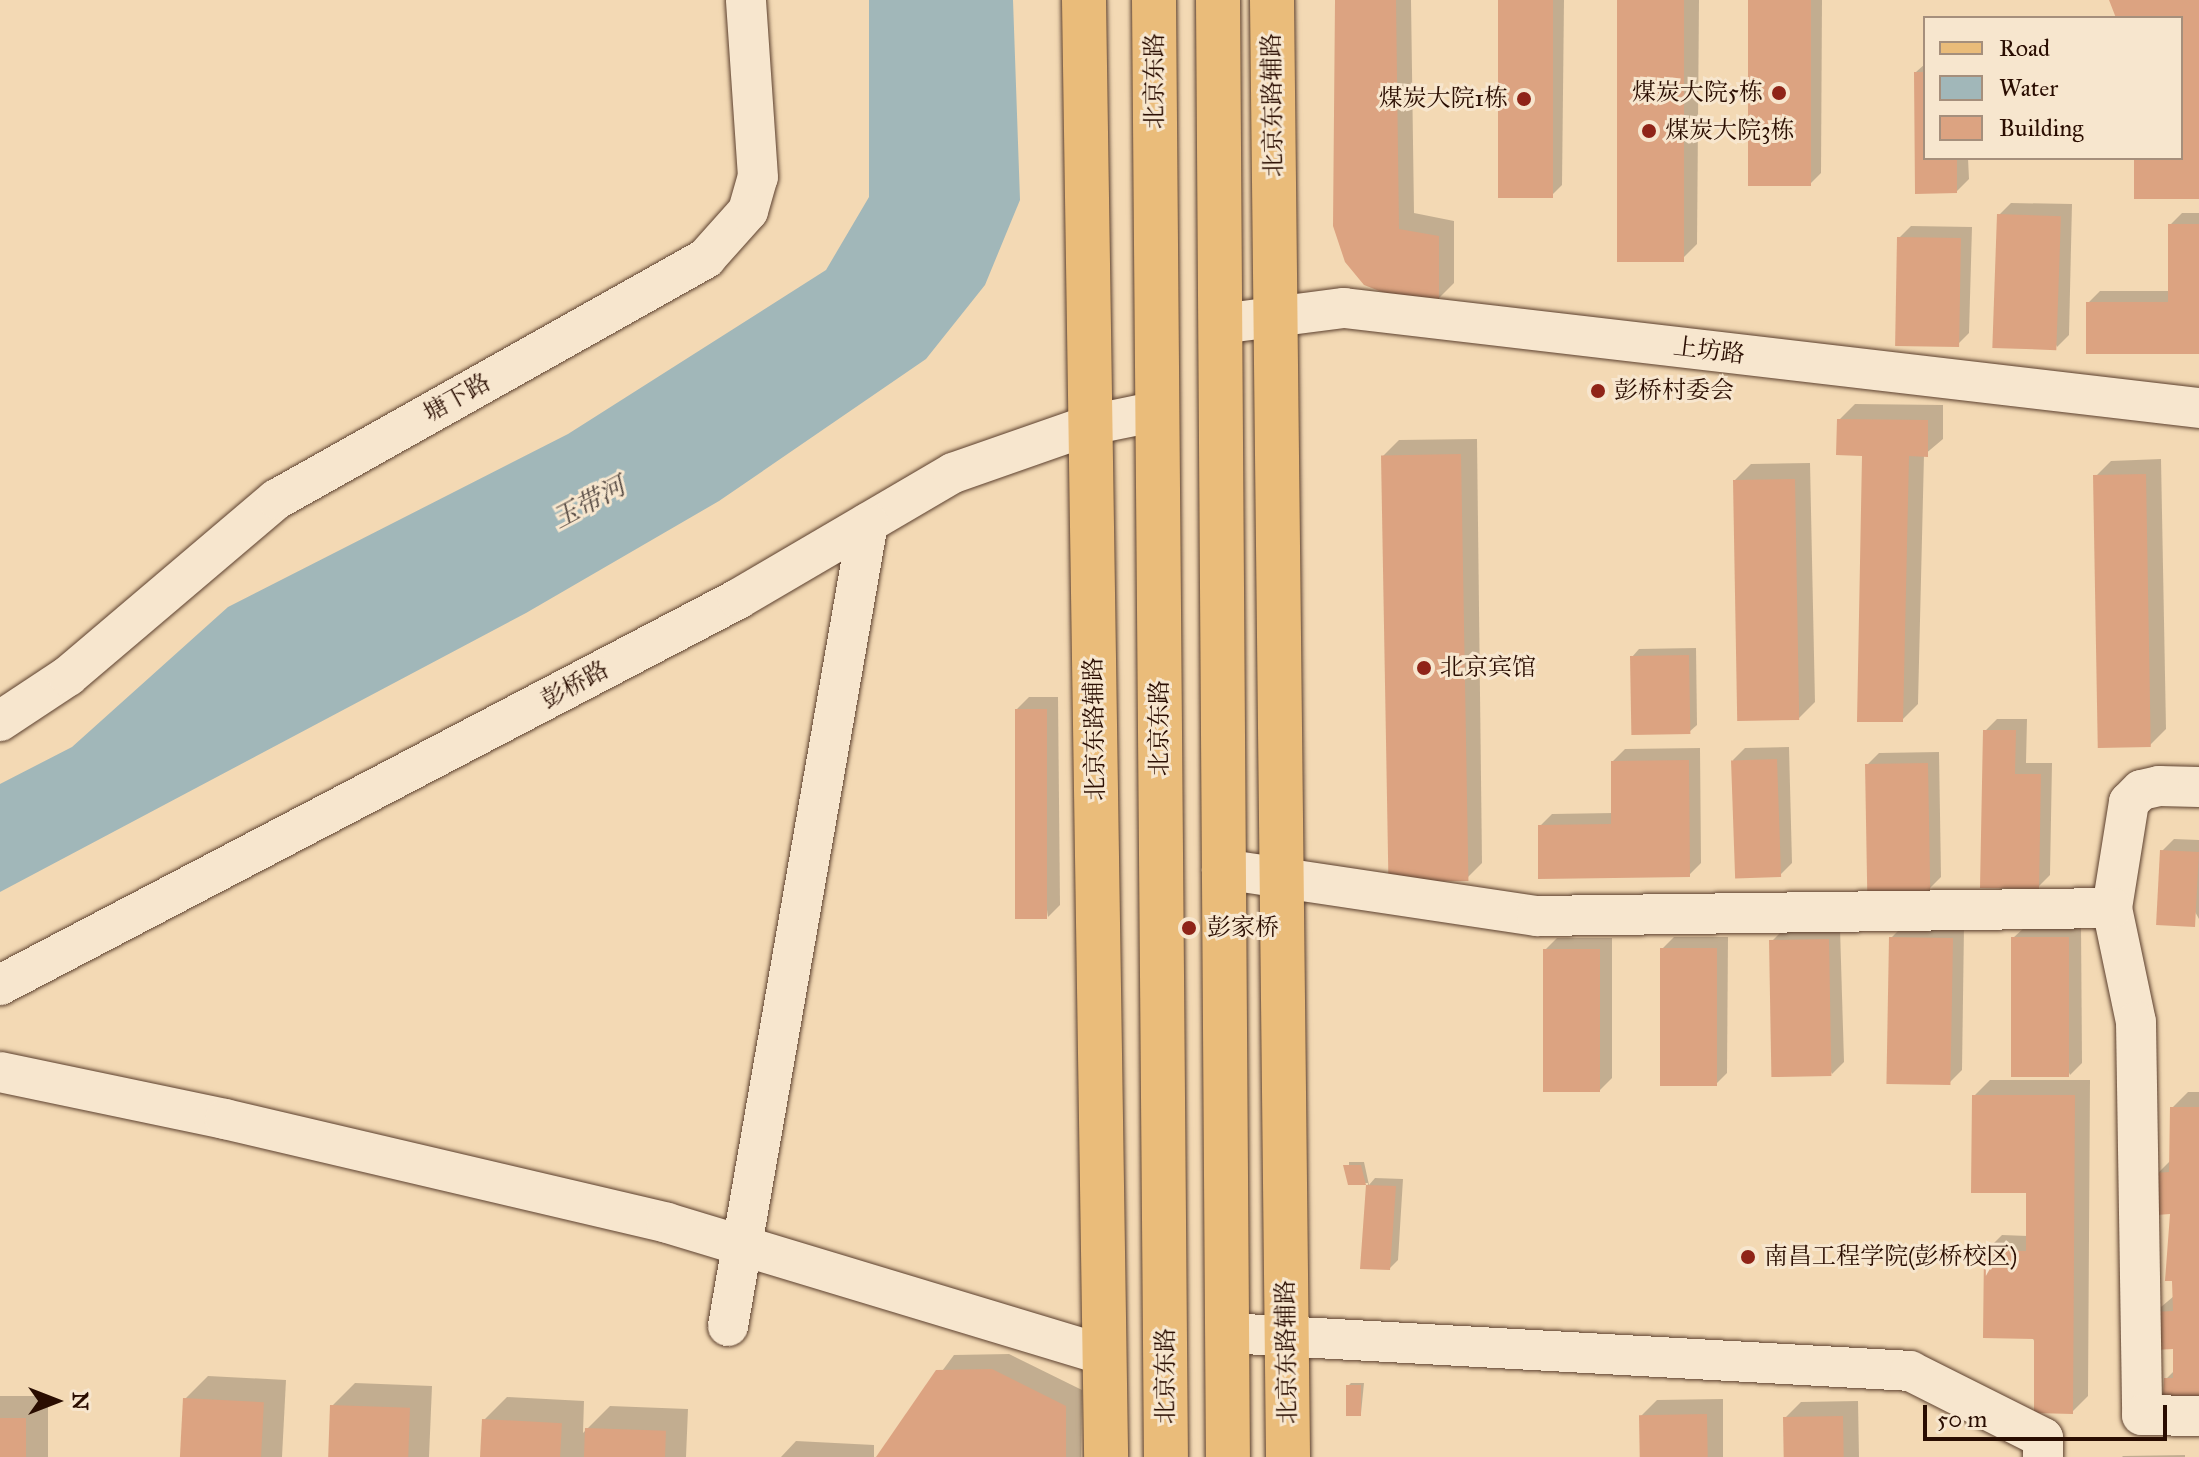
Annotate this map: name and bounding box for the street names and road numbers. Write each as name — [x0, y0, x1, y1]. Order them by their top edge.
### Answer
street label: 北京东路 — [1141, 33, 1169, 129]
street label: 北京东路辅路 — [1257, 33, 1289, 177]
street label: 上坊路 — [1672, 332, 1746, 370]
street label: 塘下路 — [419, 368, 495, 428]
street label: 彭桥路 — [536, 655, 614, 715]
street label: 北京东路辅路 — [1079, 657, 1111, 801]
street label: 北京东路 — [1146, 680, 1174, 776]
street label: 北京东路辅路 — [1271, 1280, 1303, 1424]
street label: 北京东路 — [1152, 1328, 1180, 1424]

